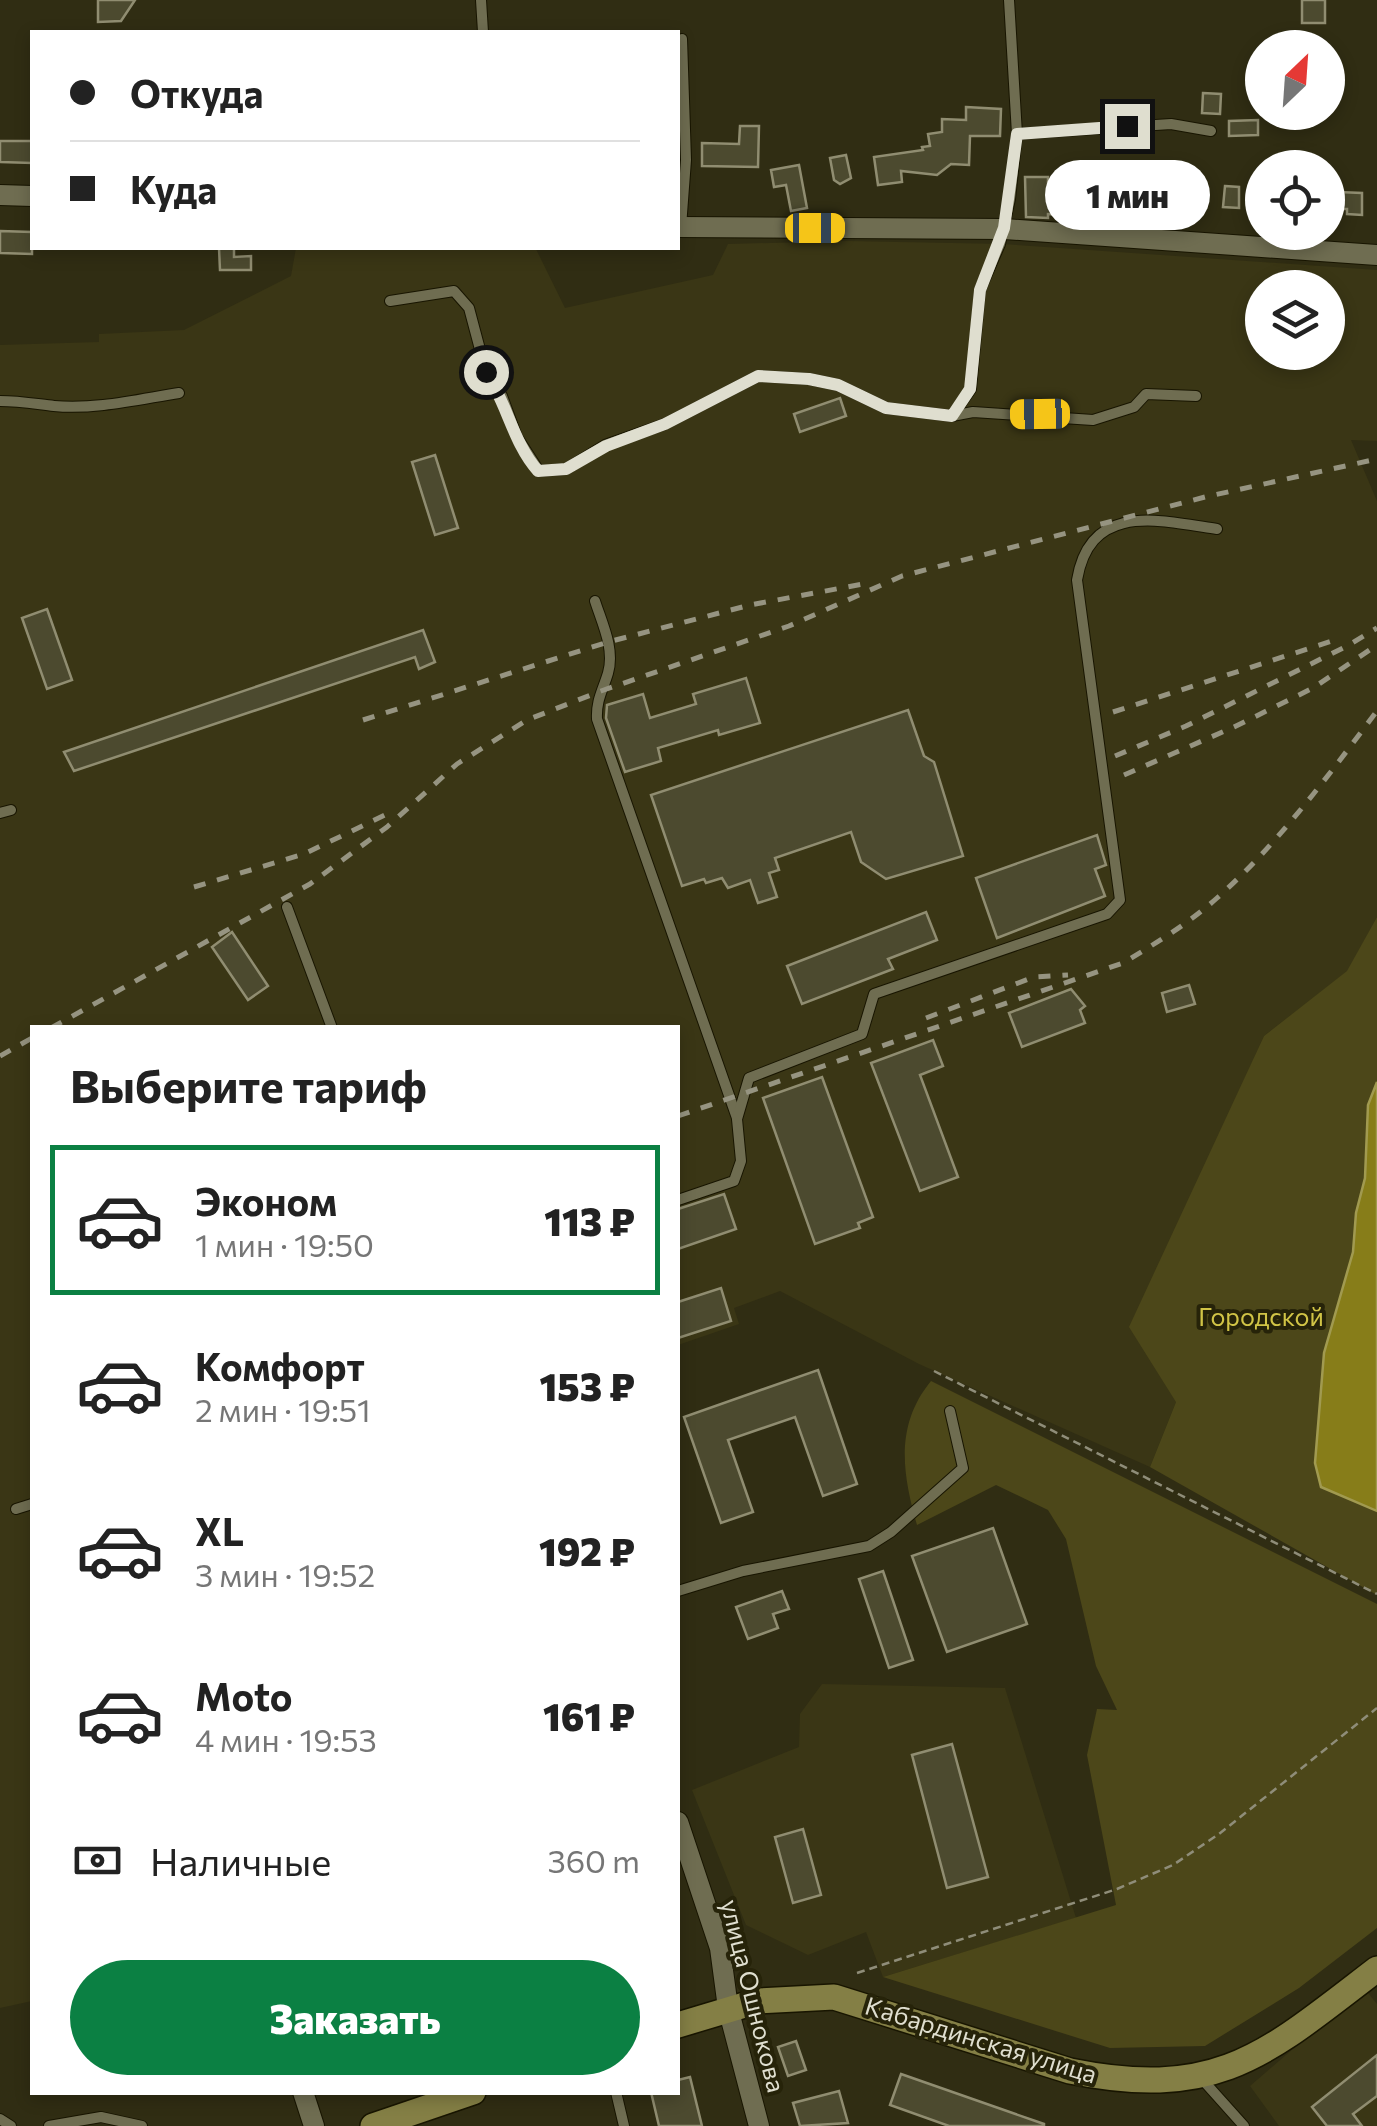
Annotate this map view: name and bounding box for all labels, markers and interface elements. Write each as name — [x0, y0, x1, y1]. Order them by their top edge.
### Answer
north arrow — [1245, 30, 1345, 130]
map controls — [1245, 30, 1345, 370]
text: Откуда — [130, 69, 263, 116]
route end — [1105, 104, 1150, 149]
button: locate — [1245, 150, 1345, 250]
callout: 1 мин — [1044, 161, 1210, 231]
text: Куда — [130, 165, 217, 212]
text: 1 мин — [1086, 175, 1169, 215]
car — [785, 213, 845, 243]
button: layers — [1245, 270, 1345, 370]
route start — [464, 350, 509, 395]
car — [1010, 398, 1070, 430]
text: Выберите тариф — [70, 1057, 427, 1112]
icon: car — [75, 1175, 165, 1265]
text: Эконом — [195, 1177, 337, 1224]
text: 113 ₽ — [544, 1197, 635, 1244]
text: 1 мин · 19:50 — [195, 1224, 374, 1264]
park label: Городской — [1198, 1301, 1324, 1331]
icon: car — [75, 1340, 165, 1430]
text: Комфорт — [195, 1342, 365, 1389]
text: 153 ₽ — [540, 1362, 635, 1409]
text: 2 мин · 19:51 — [195, 1389, 371, 1429]
icon: car — [75, 1505, 165, 1595]
text: XL — [195, 1507, 244, 1554]
text: 192 ₽ — [539, 1527, 635, 1574]
text: 3 мин · 19:52 — [195, 1554, 375, 1594]
icon: car — [75, 1670, 165, 1760]
text: Moto — [195, 1672, 293, 1719]
text: 161 ₽ — [543, 1692, 635, 1739]
text: 4 мин · 19:53 — [195, 1719, 377, 1759]
icon: cash — [70, 1833, 125, 1888]
text: Наличные — [150, 1837, 331, 1884]
text: 360 m — [547, 1840, 640, 1880]
street label: улица Ошнокова — [716, 1896, 792, 2095]
button: Заказать — [70, 1960, 640, 2075]
street label: Кабардинская улица — [862, 1990, 1101, 2089]

